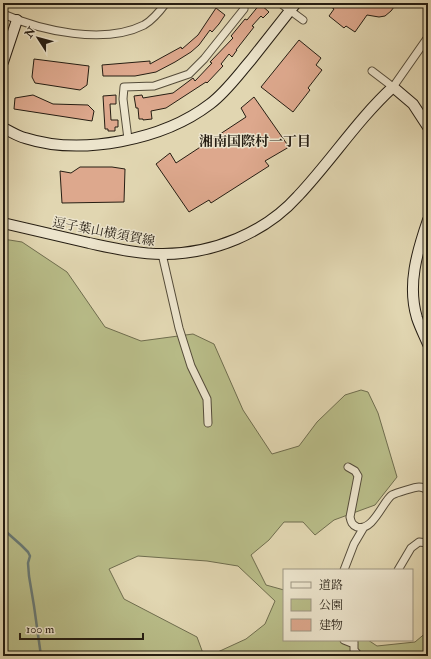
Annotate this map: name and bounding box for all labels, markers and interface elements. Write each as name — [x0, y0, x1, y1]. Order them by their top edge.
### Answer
north arrow — [18, 18, 58, 58]
text: N — [22, 24, 39, 41]
district label: 湘南国際村一丁目 — [199, 133, 311, 150]
street label: 逗子葉山横須賀線 — [51, 214, 156, 250]
legend — [283, 569, 413, 641]
text: 道路 — [319, 578, 343, 593]
text: 公園 — [319, 598, 343, 613]
scale bar — [20, 615, 143, 641]
text: 建物 — [319, 618, 343, 633]
text: 100 m — [26, 622, 55, 637]

